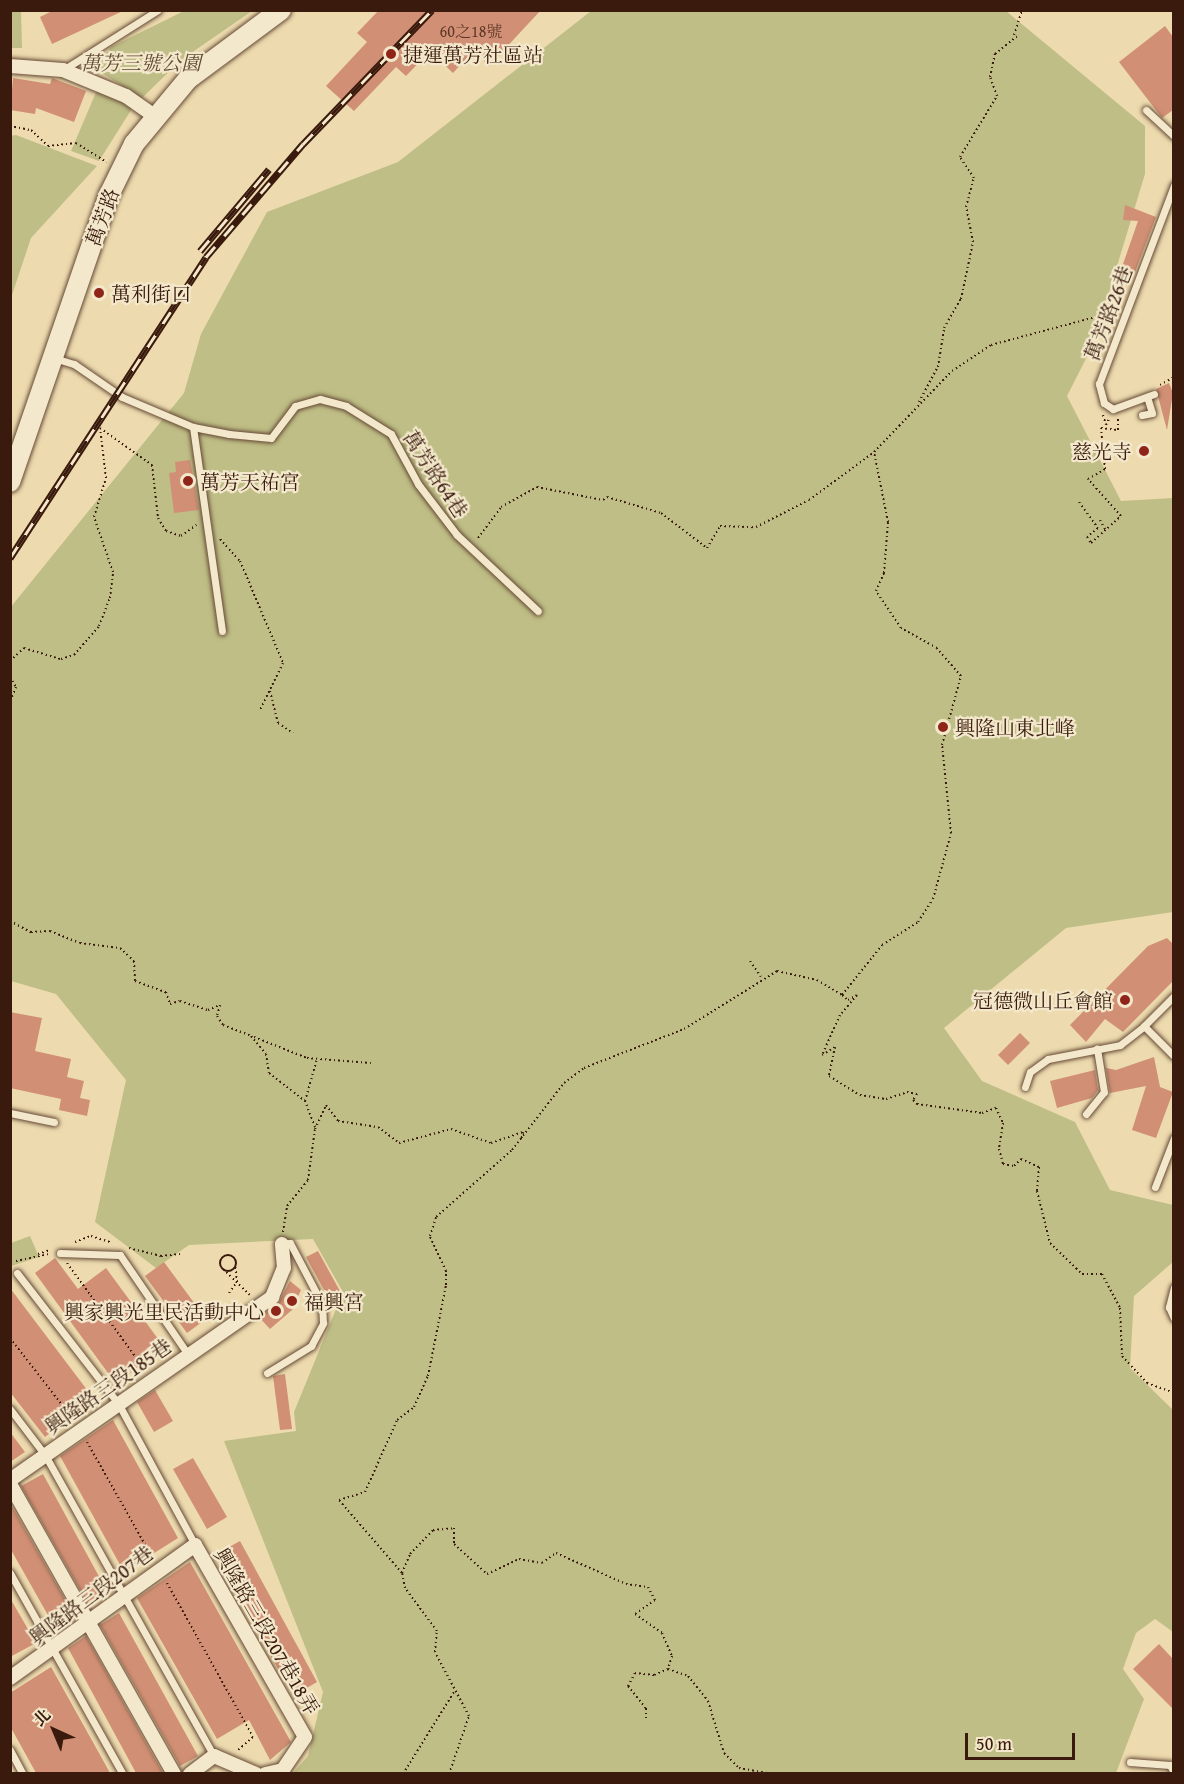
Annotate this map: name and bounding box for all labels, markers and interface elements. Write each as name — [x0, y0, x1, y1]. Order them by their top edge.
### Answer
house number: 60之18號 — [440, 21, 502, 41]
place label: 捷運萬芳社區站 — [403, 42, 543, 66]
marker: 捷運萬芳社區站 — [384, 47, 398, 61]
park label: 萬芳三號公園 — [81, 50, 201, 74]
street label: 萬芳路 — [80, 185, 124, 249]
street label: 萬芳路26巷 — [1079, 262, 1137, 364]
place label: 萬利街口 — [111, 281, 191, 305]
marker: 萬利街口 — [92, 286, 106, 300]
street label: 萬芳路64巷 — [399, 426, 473, 522]
place label: 慈光寺 — [1072, 439, 1132, 463]
marker: 慈光寺 — [1137, 444, 1151, 458]
place label: 萬芳天祐宮 — [200, 469, 300, 493]
marker: 萬芳天祐宮 — [181, 474, 195, 488]
place label: 興隆山東北峰 — [955, 715, 1075, 739]
marker: 興隆山東北峰 — [936, 720, 950, 734]
place label: 冠德微山丘會館 — [973, 988, 1113, 1012]
marker: 冠德微山丘會館 — [1118, 993, 1132, 1007]
place label: 福興宮 — [304, 1289, 364, 1313]
marker: 福興宮 — [285, 1294, 299, 1308]
place label: 興家興光里民活動中心 — [64, 1299, 264, 1323]
marker: 興家興光里民活動中心 — [269, 1304, 283, 1318]
street label: 興隆路三段185巷 — [40, 1333, 176, 1439]
street label: 興隆路三段207巷 — [24, 1541, 158, 1649]
street label: 興隆路三段207巷18弄 — [210, 1544, 324, 1718]
north arrow — [24, 1700, 84, 1760]
text: 北 — [27, 1703, 56, 1731]
scale bar — [968, 1721, 1078, 1759]
text: 50 m — [976, 1730, 1012, 1757]

